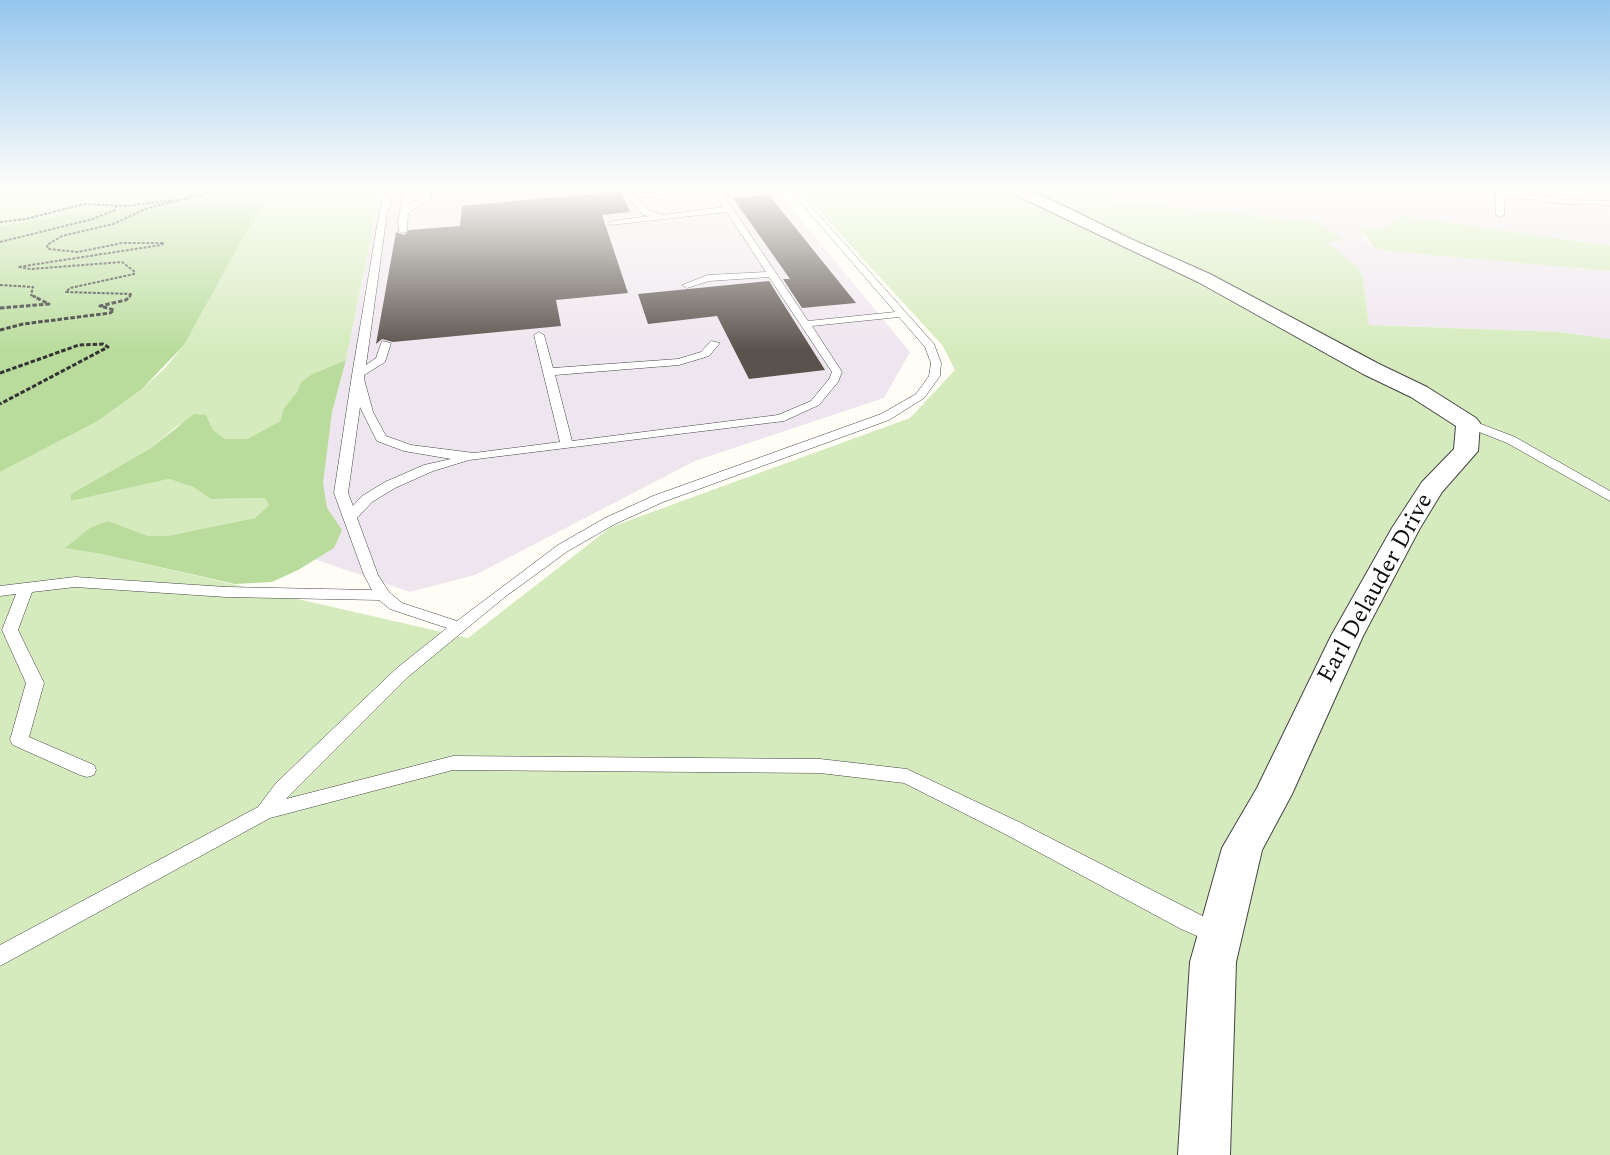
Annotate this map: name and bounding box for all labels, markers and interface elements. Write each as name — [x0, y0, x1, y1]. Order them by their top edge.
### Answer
street label: Earl Delauder Drive — [1313, 489, 1441, 689]

